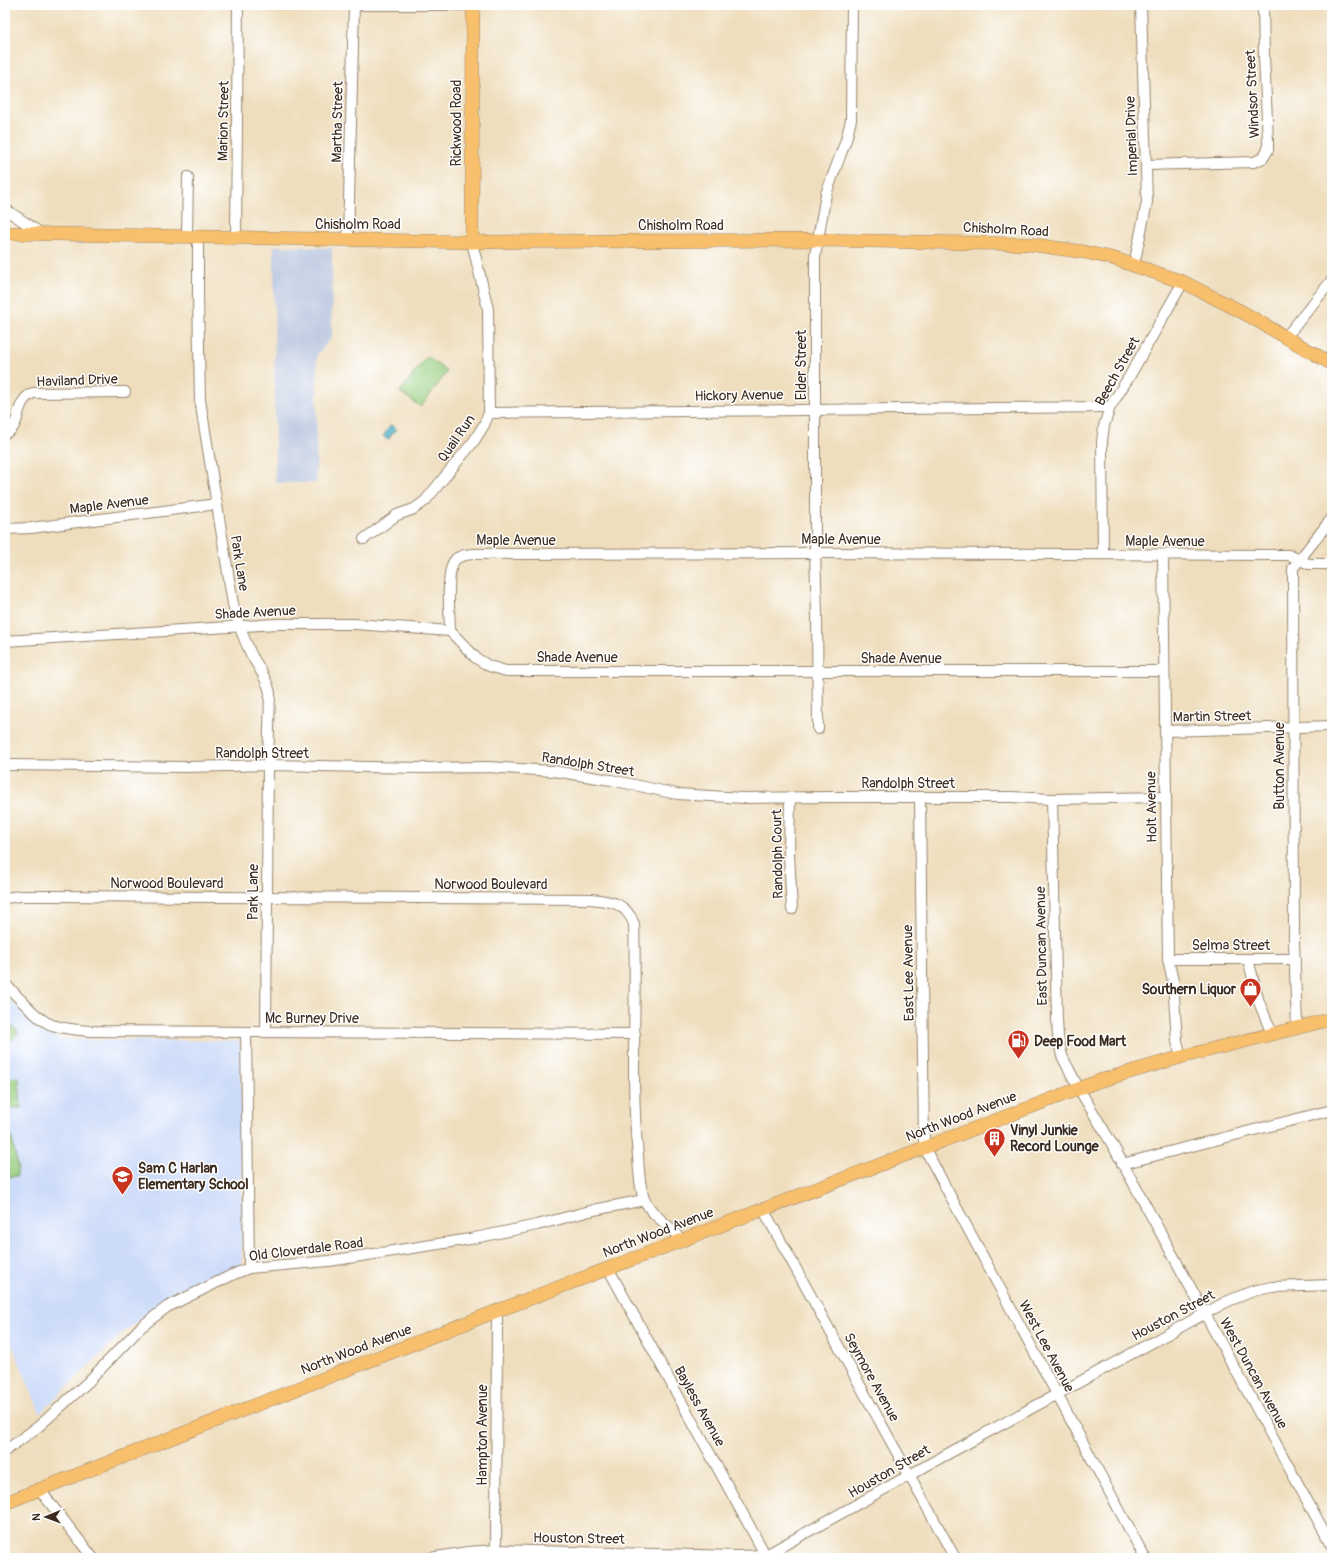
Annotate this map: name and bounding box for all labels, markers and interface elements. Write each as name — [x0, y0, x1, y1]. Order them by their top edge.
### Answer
street label: Windsor Street — [1242, 49, 1263, 139]
street label: Rickwood Road — [448, 79, 465, 166]
street label: Marion Street — [214, 80, 233, 161]
street label: Martha Street — [328, 81, 347, 163]
street label: Imperial Drive — [1122, 96, 1141, 176]
street label: Chisholm Road — [315, 216, 401, 233]
street label: Chisholm Road — [638, 217, 724, 234]
street label: Chisholm Road — [963, 219, 1049, 240]
street label: Elder Street — [793, 329, 810, 400]
street label: Beech Street — [1091, 333, 1144, 409]
street label: Haviland Drive — [36, 371, 118, 390]
street label: Hickory Avenue — [694, 386, 784, 405]
street label: Quail Run — [434, 411, 479, 465]
street label: Maple Avenue — [69, 491, 150, 518]
street label: Maple Avenue — [801, 531, 881, 548]
street label: Maple Avenue — [476, 532, 556, 549]
street label: Maple Avenue — [1125, 533, 1205, 550]
street label: Park Lane — [227, 534, 252, 592]
street label: Shade Avenue — [214, 602, 296, 623]
street label: Shade Avenue — [536, 649, 618, 666]
street label: Shade Avenue — [860, 650, 942, 667]
street label: Martin Street — [1173, 707, 1252, 726]
street label: Button Avenue — [1271, 722, 1288, 810]
street label: Randolph Street — [215, 745, 309, 762]
street label: Randolph Street — [540, 749, 636, 780]
street label: Holt Avenue — [1142, 771, 1161, 843]
street label: Randolph Street — [861, 775, 955, 792]
street label: Randolph Court — [768, 809, 787, 899]
street label: Park Lane — [245, 864, 262, 920]
street label: Norwood Boulevard — [110, 875, 224, 892]
street label: Norwood Boulevard — [434, 876, 548, 893]
street label: East Duncan Avenue — [1032, 886, 1051, 1006]
street label: East Lee Avenue — [899, 925, 918, 1021]
street label: Selma Street — [1192, 937, 1271, 954]
shop icon: Southern Liquor — [1238, 976, 1264, 1009]
place label: Southern Liquor — [1142, 981, 1237, 998]
street label: Mc Burney Drive — [265, 1010, 359, 1027]
fuel station icon: Deep Food Mart — [1005, 1028, 1031, 1061]
place label: Deep Food Mart — [1034, 1033, 1126, 1050]
street label: North Wood Avenue — [903, 1088, 1019, 1145]
place label: Vinyl Junkie Record Lounge — [1010, 1122, 1100, 1155]
building icon: Vinyl Junkie Record Lounge — [981, 1125, 1007, 1158]
place label: Sam C Harlan Elementary School — [138, 1160, 249, 1193]
school or university icon: Sam C Harlan Elementary School — [110, 1163, 136, 1196]
street label: North Wood Avenue — [600, 1204, 716, 1261]
street label: Old Cloverdale Road — [248, 1234, 364, 1265]
street label: Houston Street — [1129, 1286, 1218, 1344]
street label: West Lee Avenue — [1015, 1297, 1078, 1395]
street label: West Duncan Avenue — [1216, 1315, 1291, 1432]
street label: North Wood Avenue — [298, 1321, 414, 1378]
street label: Seymore Avenue — [840, 1330, 903, 1425]
street label: Bayless Avenue — [670, 1363, 729, 1449]
street label: Hampton Avenue — [474, 1384, 491, 1486]
street label: Houston Street — [845, 1441, 933, 1502]
north arrow — [26, 1497, 66, 1537]
text: N — [30, 1513, 43, 1521]
street label: Houston Street — [533, 1529, 625, 1548]

